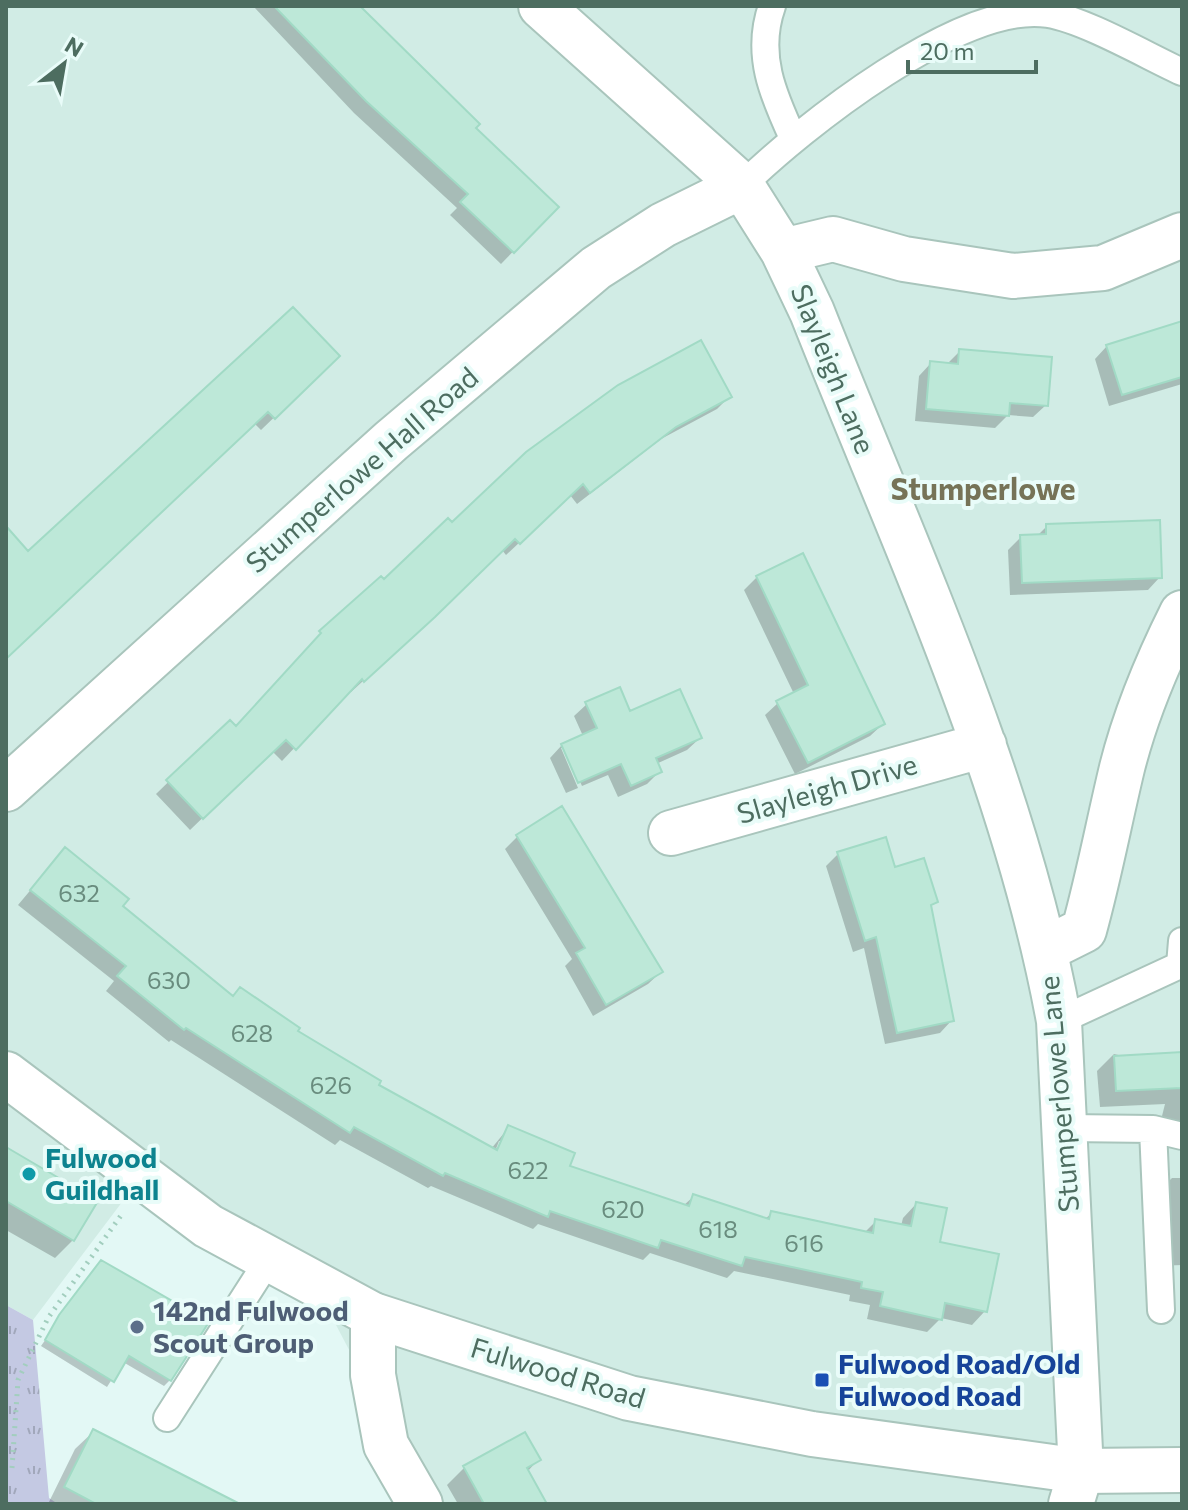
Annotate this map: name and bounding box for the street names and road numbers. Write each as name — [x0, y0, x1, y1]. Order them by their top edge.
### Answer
street label: Slayleigh Lane — [785, 279, 883, 458]
street label: Stumperlowe Hall Road — [238, 359, 484, 579]
street label: Slayleigh Drive — [733, 746, 921, 830]
street label: Stumperlowe Lane — [1031, 975, 1085, 1214]
street label: Fulwood Road — [467, 1329, 650, 1415]

